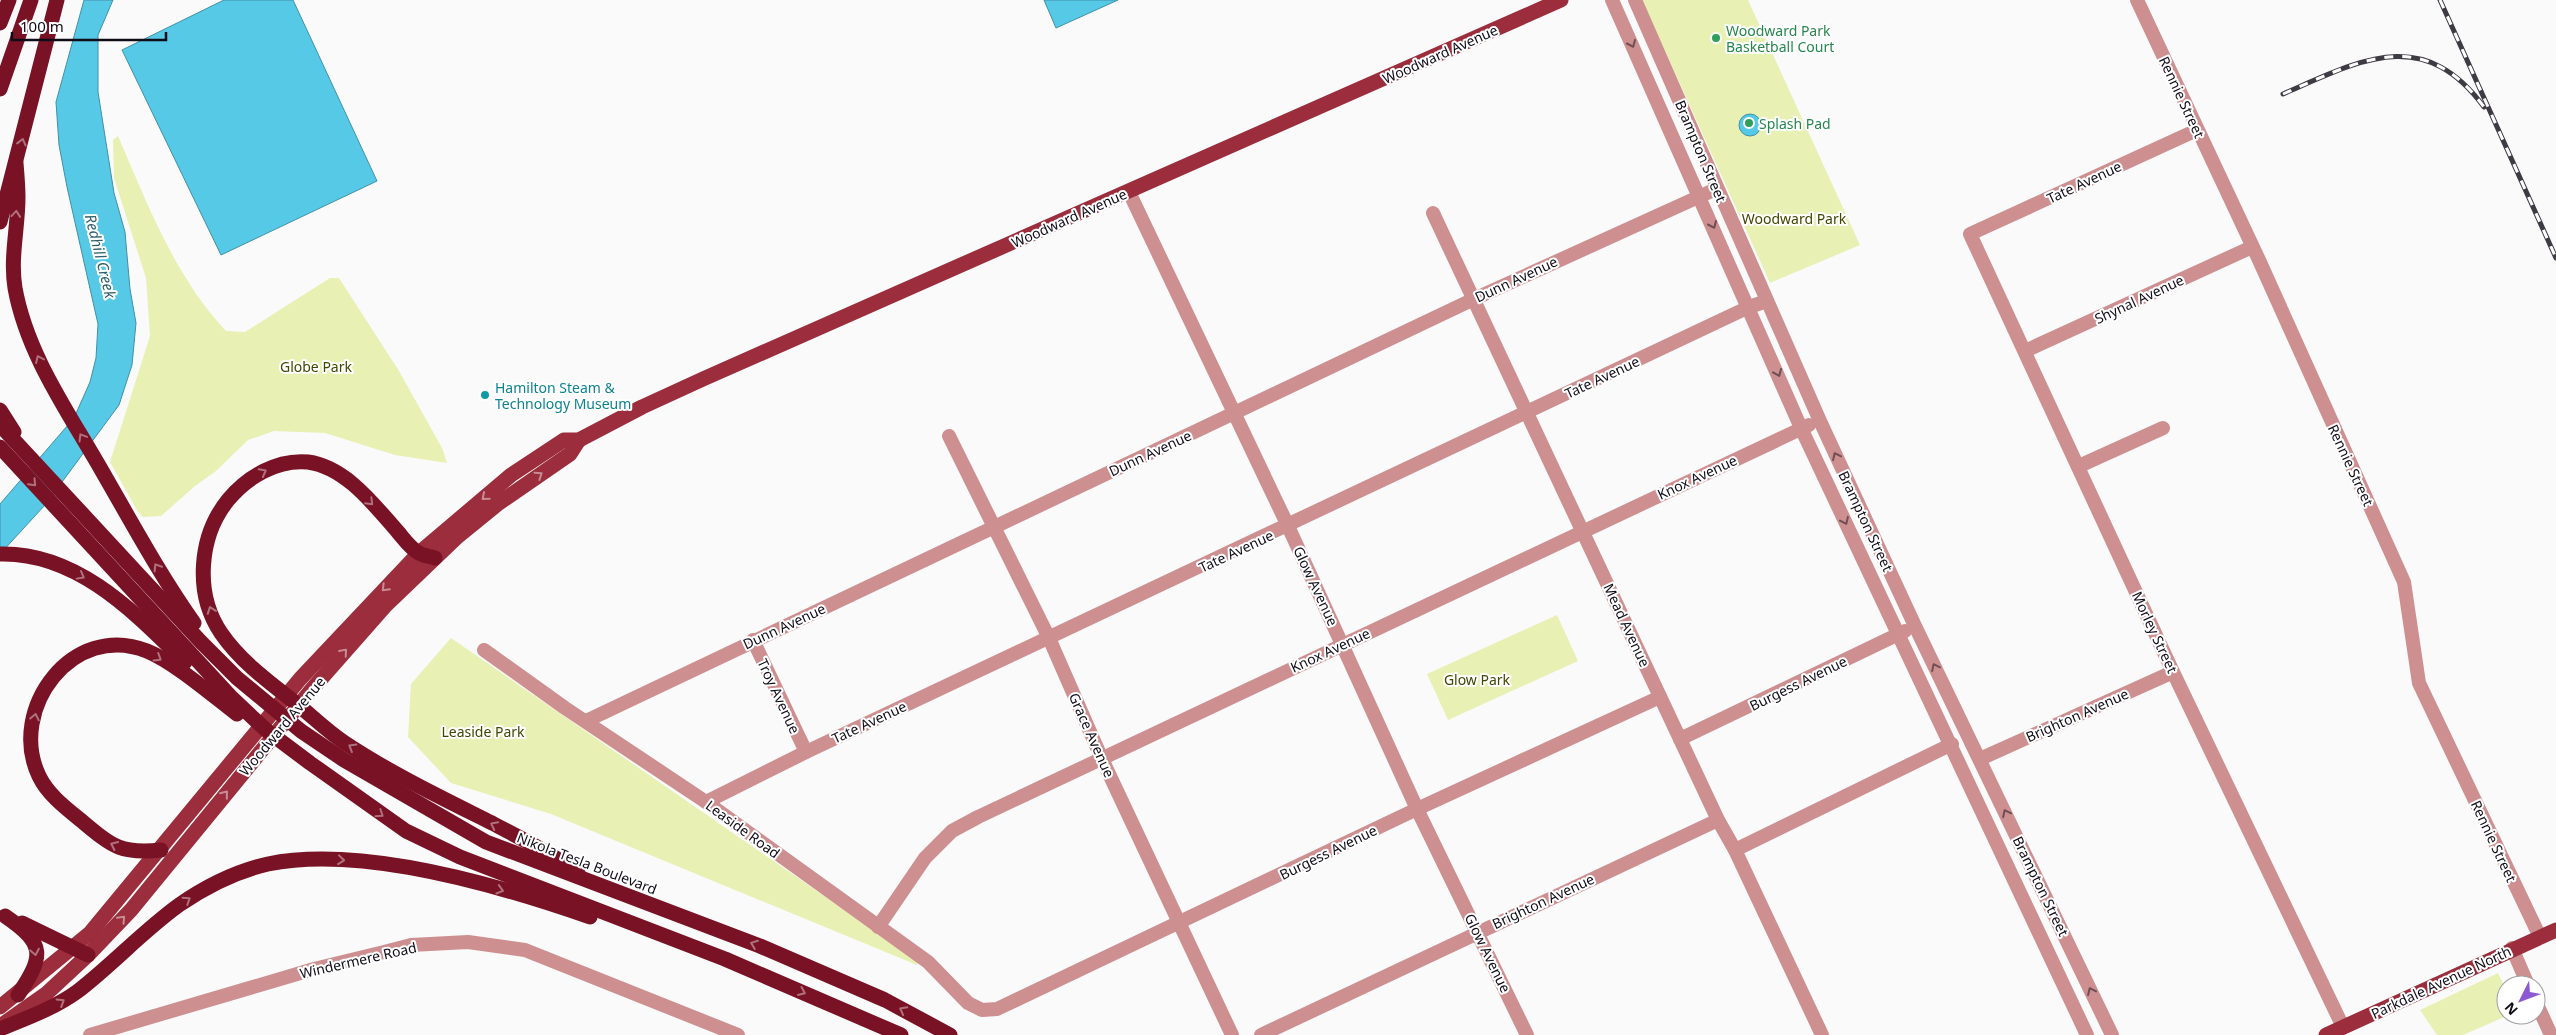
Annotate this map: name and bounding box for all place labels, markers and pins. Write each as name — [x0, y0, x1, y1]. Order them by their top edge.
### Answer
place label: Woodward Park Basketball Court — [1726, 21, 1834, 56]
marker: Woodward Park Basketball Court — [1710, 32, 1722, 44]
place label: Splash Pad — [1759, 114, 1831, 133]
marker: Splash Pad — [1743, 117, 1755, 129]
place label: Hamilton Steam & Technology Museum — [495, 378, 631, 413]
marker: Hamilton Steam & Technology Museum — [479, 389, 491, 401]

